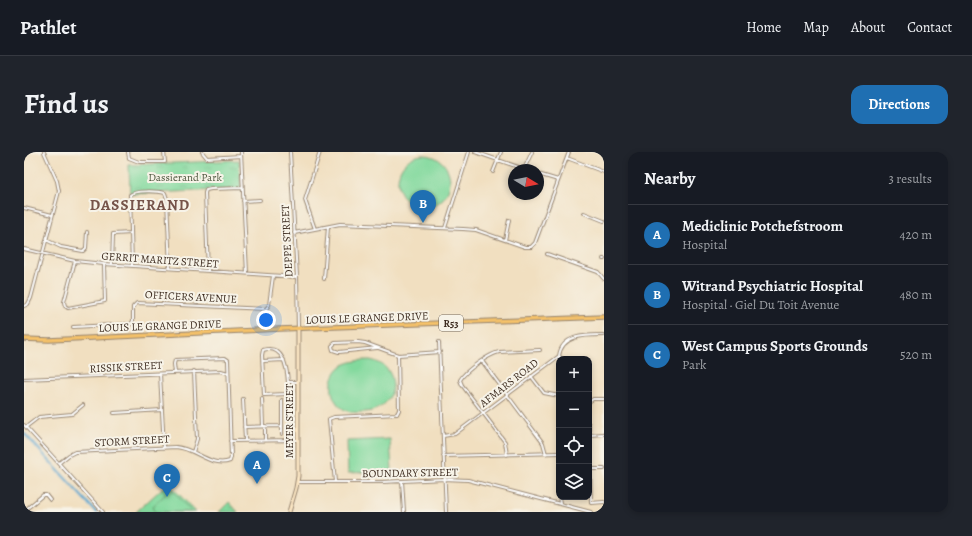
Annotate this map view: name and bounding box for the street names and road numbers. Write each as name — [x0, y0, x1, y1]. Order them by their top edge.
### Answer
street label: DEPPE STREET — [278, 204, 296, 278]
street label: GERRIT MARITZ STREET — [101, 248, 219, 272]
street label: OFFICERS AVENUE — [145, 287, 237, 307]
street label: LOUIS LE GRANGE DRIVE — [305, 308, 429, 328]
road number: R53 — [439, 315, 463, 331]
street label: LOUIS LE GRANGE DRIVE — [98, 316, 222, 336]
street label: AFMARS ROAD — [476, 355, 542, 411]
street label: RISSIK STREET — [89, 358, 163, 376]
street label: MEYER STREET — [282, 384, 297, 458]
street label: STORM STREET — [94, 432, 170, 450]
street label: BOUNDARY STREET — [362, 465, 458, 481]

